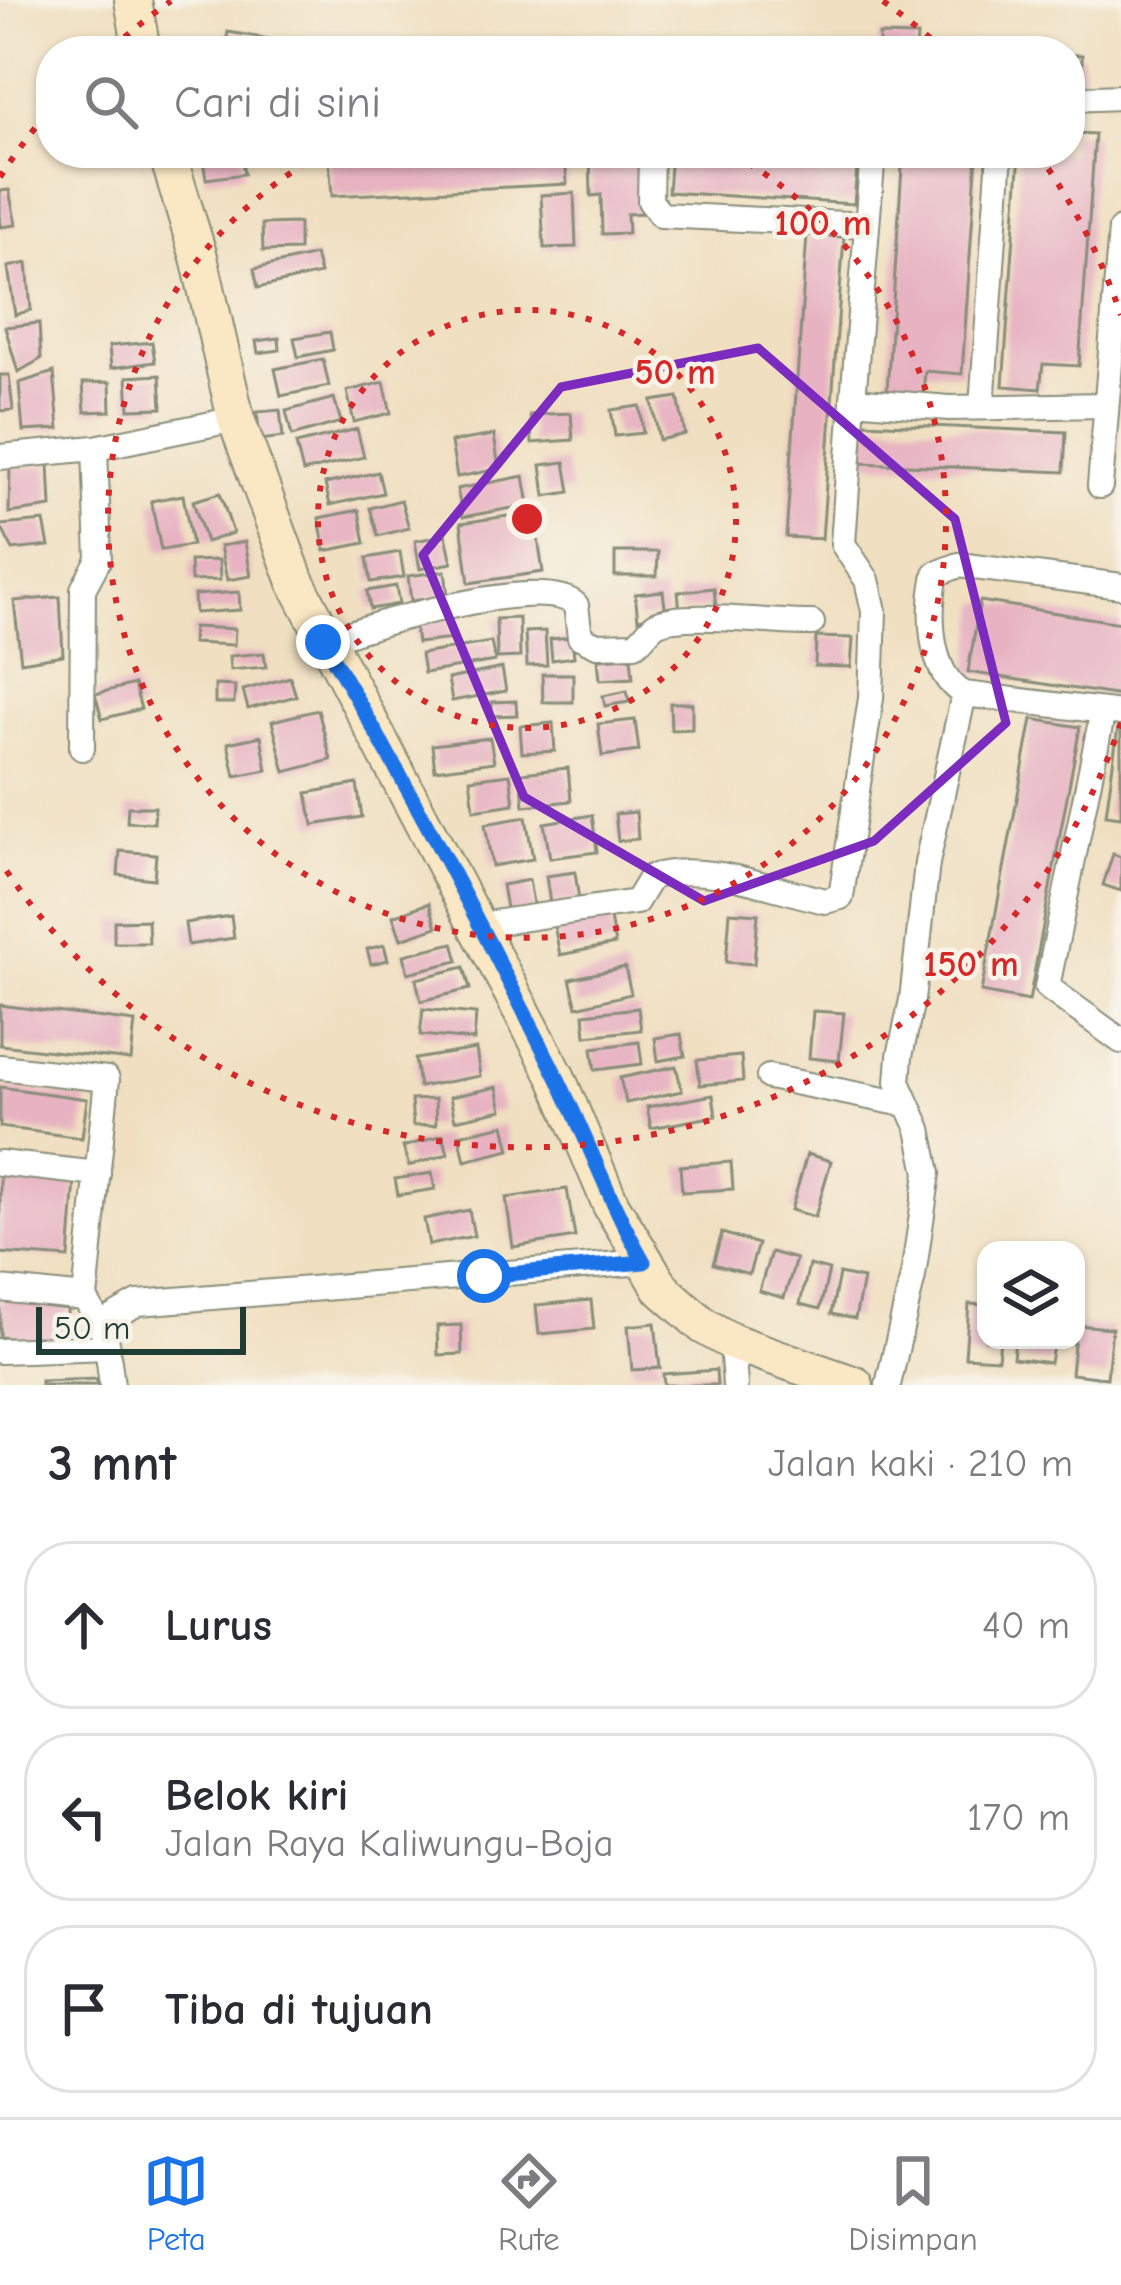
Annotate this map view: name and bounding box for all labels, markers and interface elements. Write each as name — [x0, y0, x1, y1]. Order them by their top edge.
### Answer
search box — [36, 36, 1085, 168]
icon: search — [78, 69, 144, 135]
text: Cari di sini — [174, 76, 381, 128]
text: 100 m — [775, 203, 871, 244]
text: 50 m — [634, 352, 716, 393]
centre of rings — [506, 498, 548, 540]
route end — [296, 615, 350, 669]
text: 150 m — [923, 944, 1019, 985]
map controls — [977, 1241, 1085, 1349]
button: layers — [977, 1241, 1085, 1349]
route start — [457, 1249, 511, 1303]
scale bar — [36, 1301, 246, 1354]
text: 50 m — [54, 1309, 130, 1347]
text: 3 mnt — [48, 1434, 176, 1493]
text: Jalan kaki · 210 m — [768, 1441, 1073, 1486]
icon: ahead — [51, 1592, 117, 1658]
text: Lurus — [165, 1599, 272, 1651]
text: 40 m — [982, 1603, 1070, 1648]
text: Belok kiri — [165, 1769, 348, 1821]
icon: left — [51, 1784, 117, 1850]
text: 170 m — [967, 1795, 1070, 1840]
text: Jalan Raya Kaliwungu-Boja — [165, 1821, 614, 1866]
icon: arrive — [51, 1976, 117, 2042]
text: Tiba di tujuan — [165, 1983, 433, 2035]
tab: Peta — [143, 2148, 209, 2258]
tab: Rute — [496, 2148, 562, 2258]
tab: Disimpan — [848, 2148, 978, 2258]

